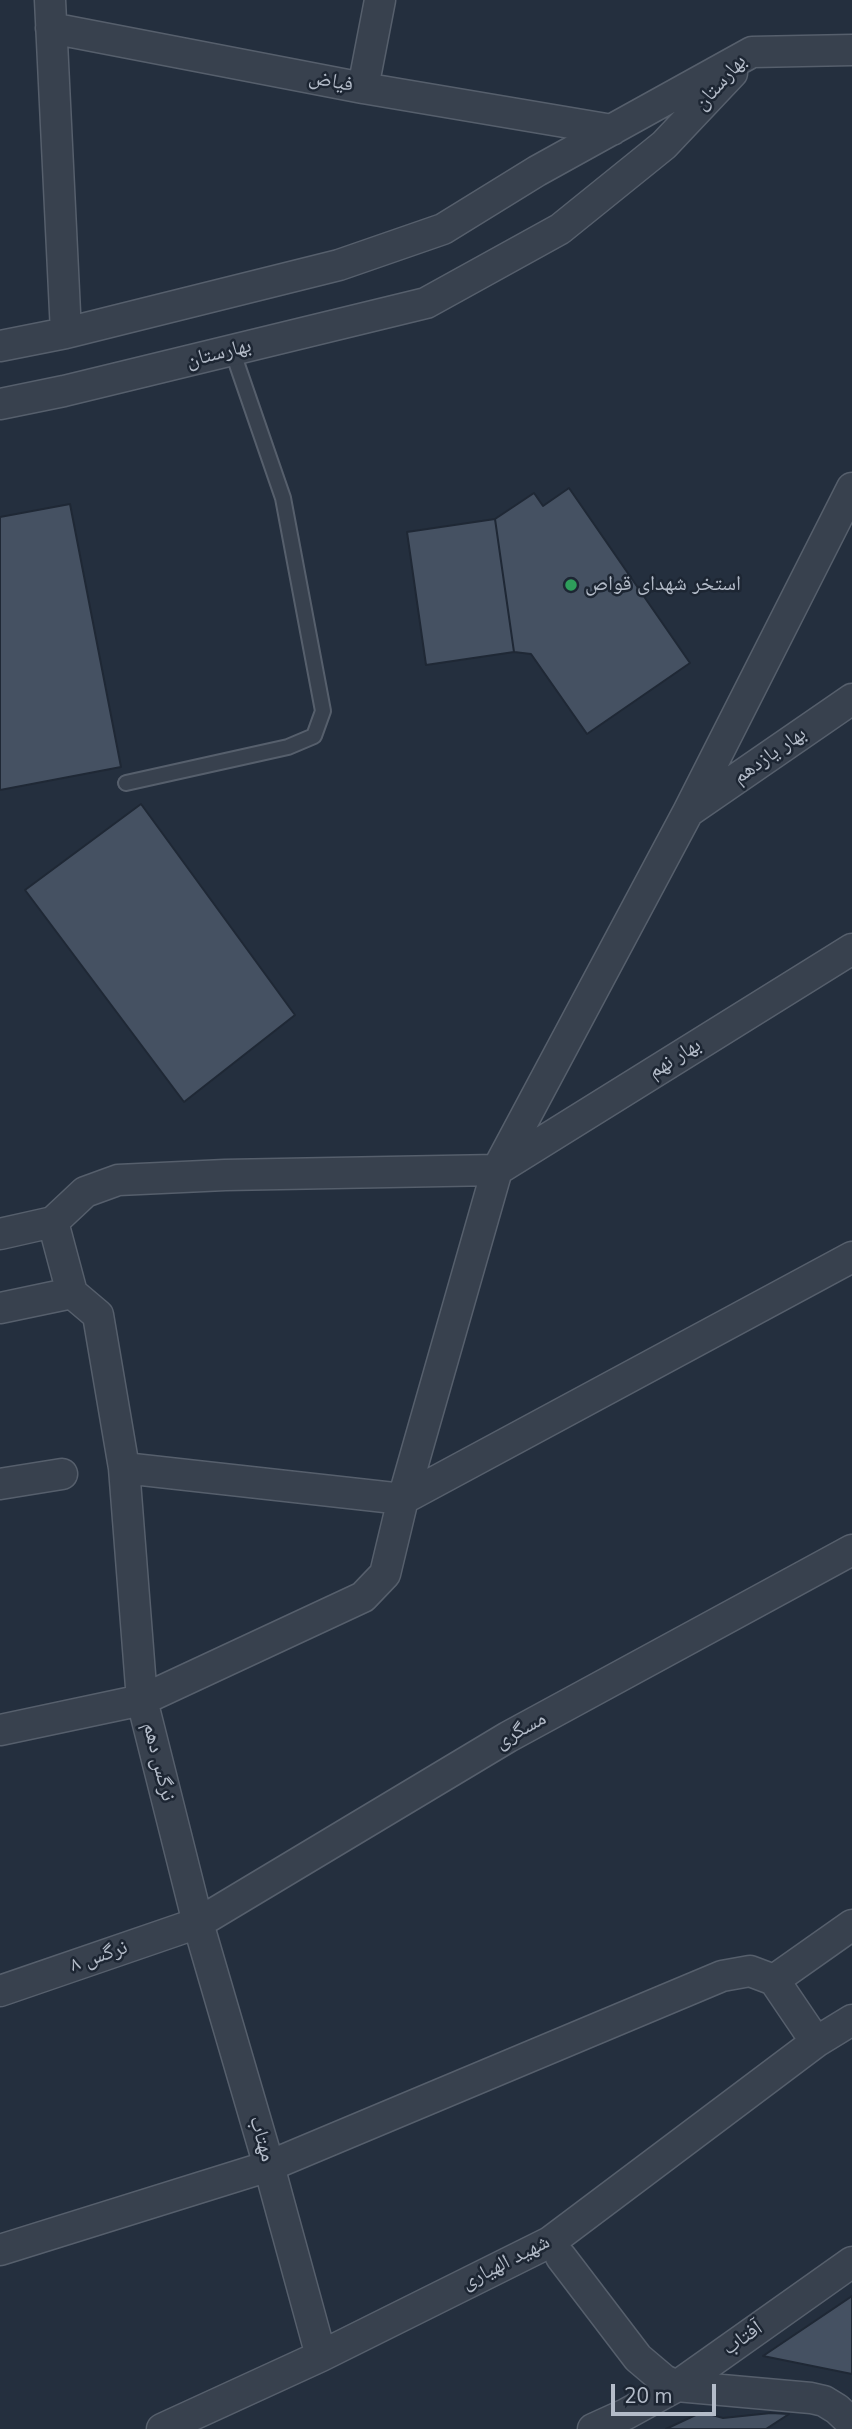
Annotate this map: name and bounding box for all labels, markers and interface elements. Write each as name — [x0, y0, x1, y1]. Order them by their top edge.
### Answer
street label: بهارستان — [689, 50, 753, 116]
street label: فیاض — [307, 65, 355, 99]
street label: بهارستان — [184, 334, 254, 374]
place label: استخر شهدای قواص — [585, 572, 741, 598]
marker: استخر شهدای قواص — [563, 577, 579, 593]
street label: بهار یازدهم — [729, 722, 811, 790]
street label: بهار نهم — [644, 1033, 706, 1085]
street label: مسگری — [491, 1707, 551, 1755]
street label: نرگس دهم — [136, 1720, 180, 1804]
street label: نرگس ۸ — [67, 1935, 131, 1979]
street label: مهتاب — [242, 2113, 280, 2165]
street label: شهید الهیاری — [457, 2230, 555, 2296]
street label: آفتاب — [718, 2316, 768, 2362]
scale bar — [614, 2370, 719, 2414]
text: 20 m — [624, 2382, 673, 2410]

